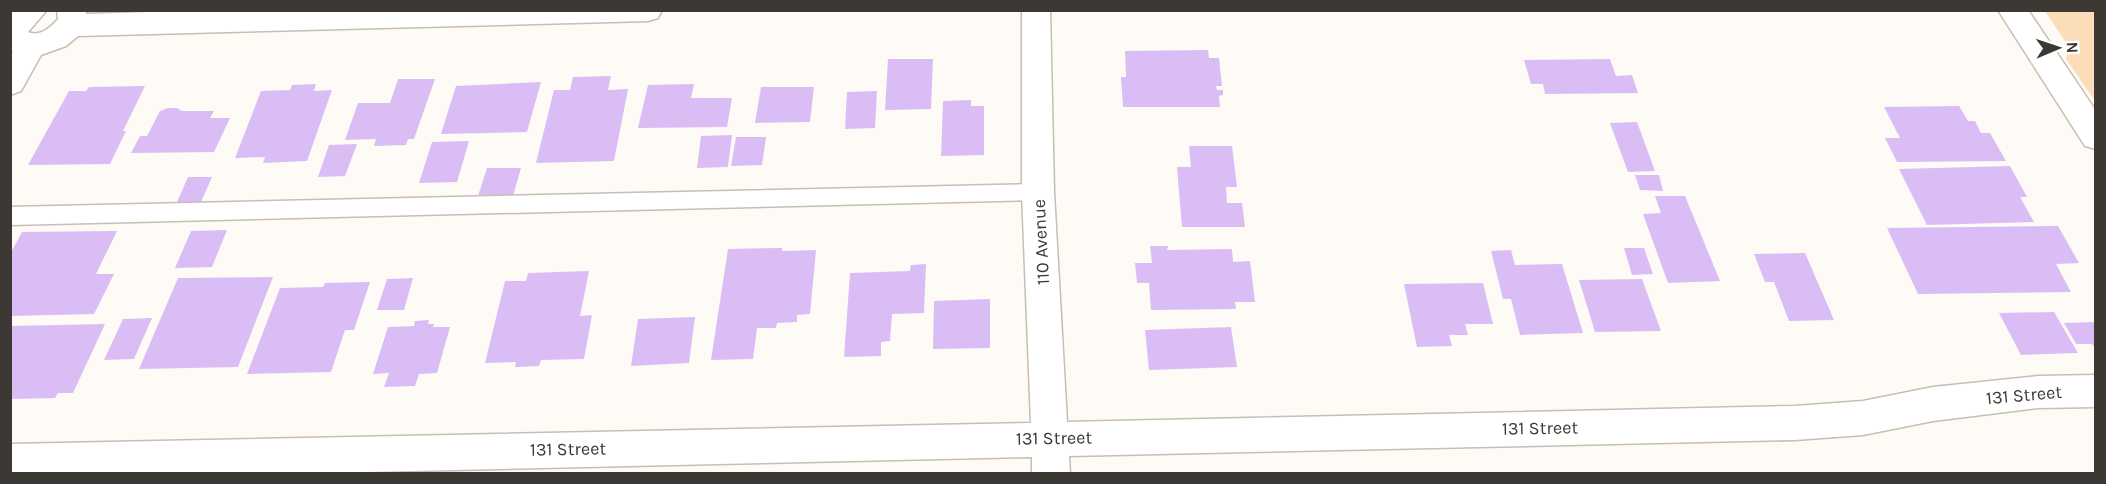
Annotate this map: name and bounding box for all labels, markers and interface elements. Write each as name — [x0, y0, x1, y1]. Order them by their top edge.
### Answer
north arrow — [2028, 18, 2088, 78]
text: N — [2063, 41, 2082, 54]
street label: 110 Avenue — [1028, 198, 1054, 286]
street label: 131 Street — [1985, 381, 2063, 409]
street label: 131 Street — [1502, 416, 1579, 440]
street label: 131 Street — [1016, 426, 1093, 450]
street label: 131 Street — [530, 437, 607, 461]

